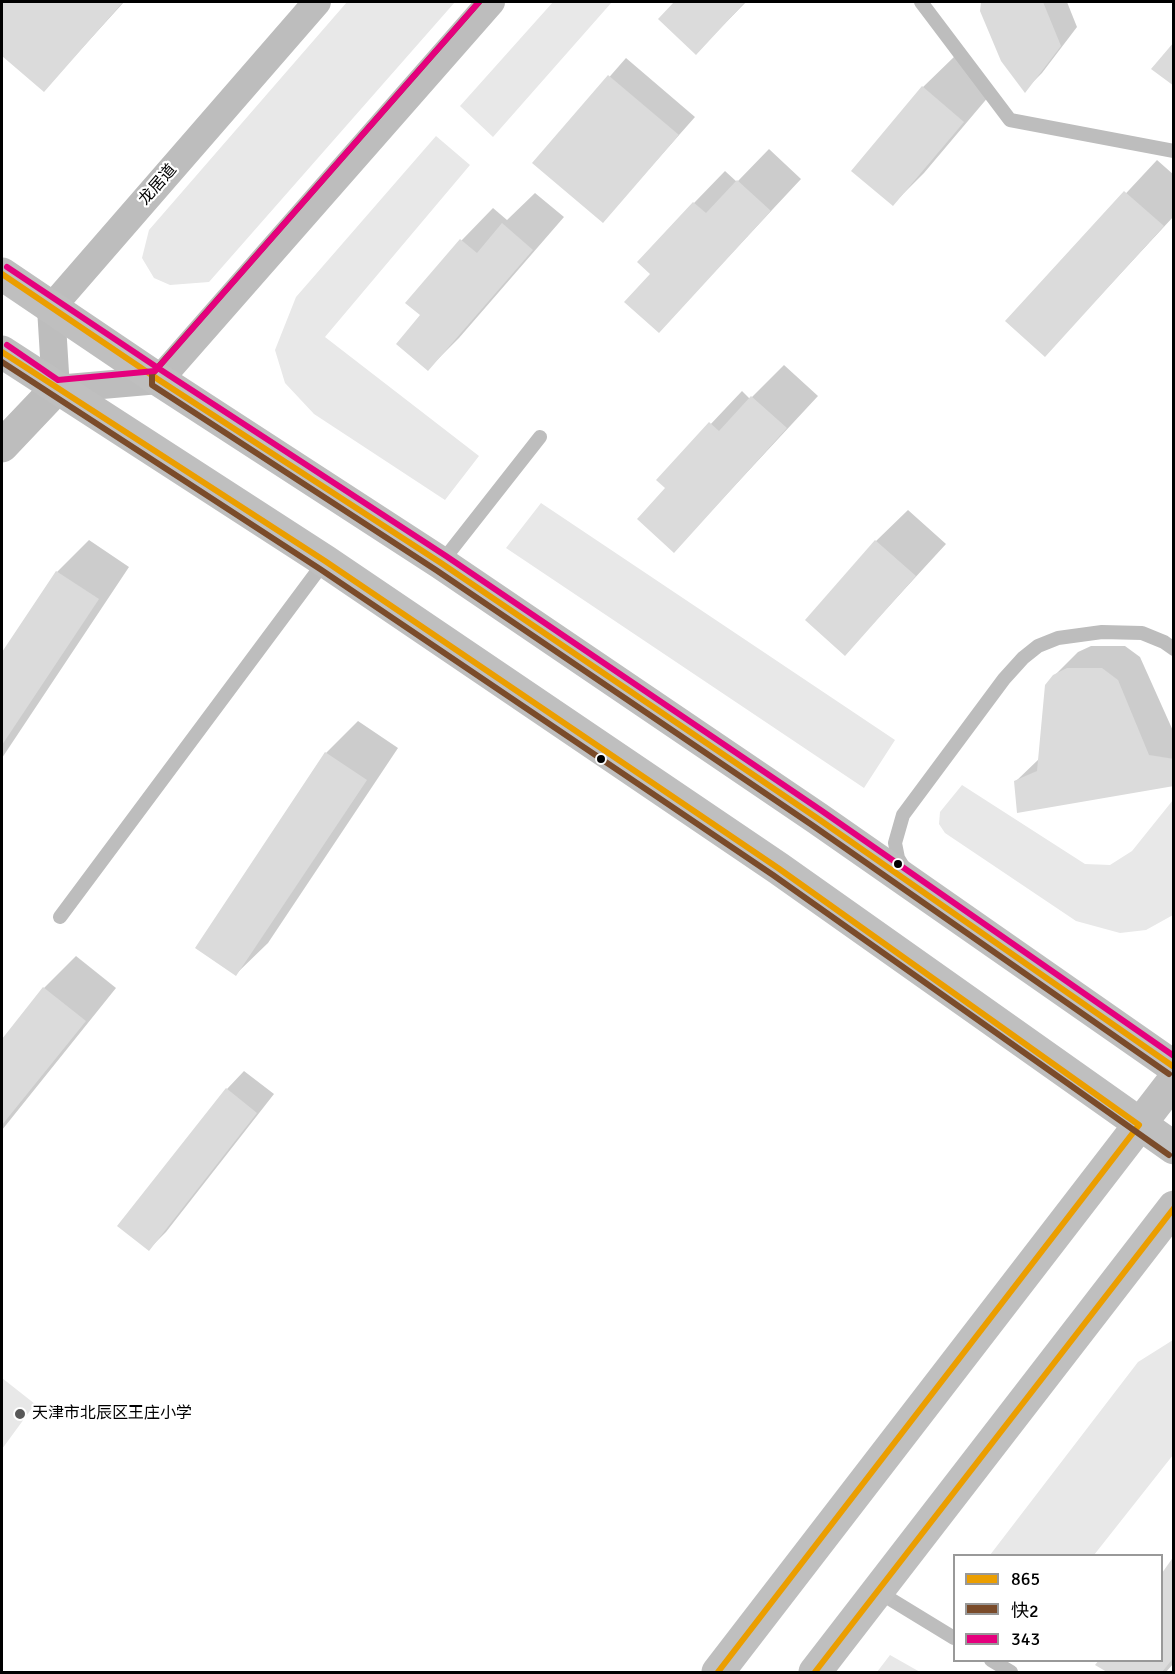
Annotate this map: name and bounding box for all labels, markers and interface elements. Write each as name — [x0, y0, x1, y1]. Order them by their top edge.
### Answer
street label: 龙居道 — [135, 161, 181, 209]
unlabelled marker — [595, 753, 607, 765]
unlabelled marker — [892, 858, 904, 870]
place label: 天津市北辰区王庄小学 — [32, 1404, 192, 1424]
marker: 天津市北辰区王庄小学 — [13, 1407, 27, 1421]
legend — [953, 1554, 1163, 1662]
text: 865 — [1011, 1568, 1040, 1590]
text: 快2 — [1011, 1600, 1039, 1622]
text: 343 — [1011, 1628, 1040, 1650]

